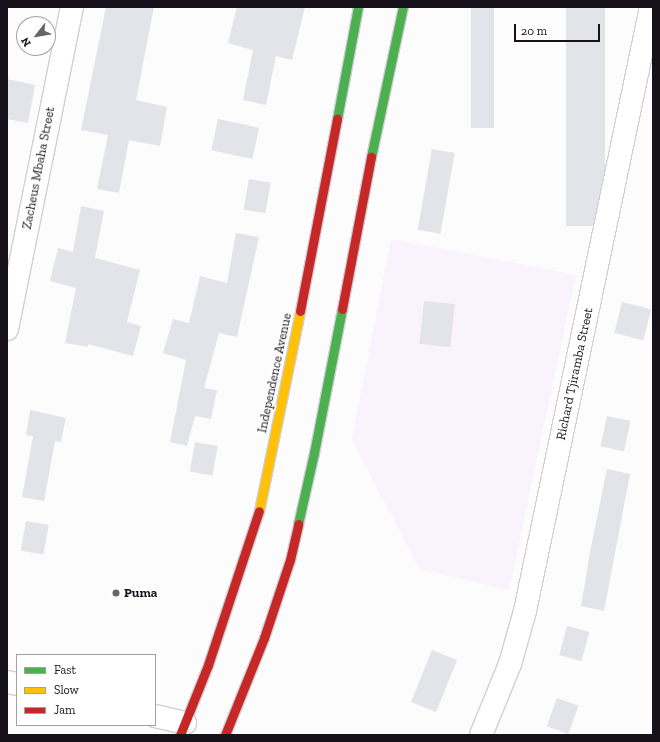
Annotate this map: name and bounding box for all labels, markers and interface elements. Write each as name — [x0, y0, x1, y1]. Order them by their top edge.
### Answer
north arrow — [16, 16, 56, 56]
scale bar — [516, 16, 602, 42]
text: 20 m — [521, 24, 547, 38]
text: N — [18, 35, 34, 49]
street label: Zacheus Mbaha Street — [19, 105, 59, 231]
street label: Richard Tjiramba Street — [553, 306, 597, 442]
street label: Independence Avenue — [255, 311, 295, 435]
place label: Puma — [124, 585, 157, 601]
marker: Puma — [111, 588, 121, 598]
legend — [16, 654, 156, 726]
text: Fast — [54, 663, 76, 677]
text: Slow — [54, 683, 79, 697]
text: Jam — [54, 703, 75, 717]

